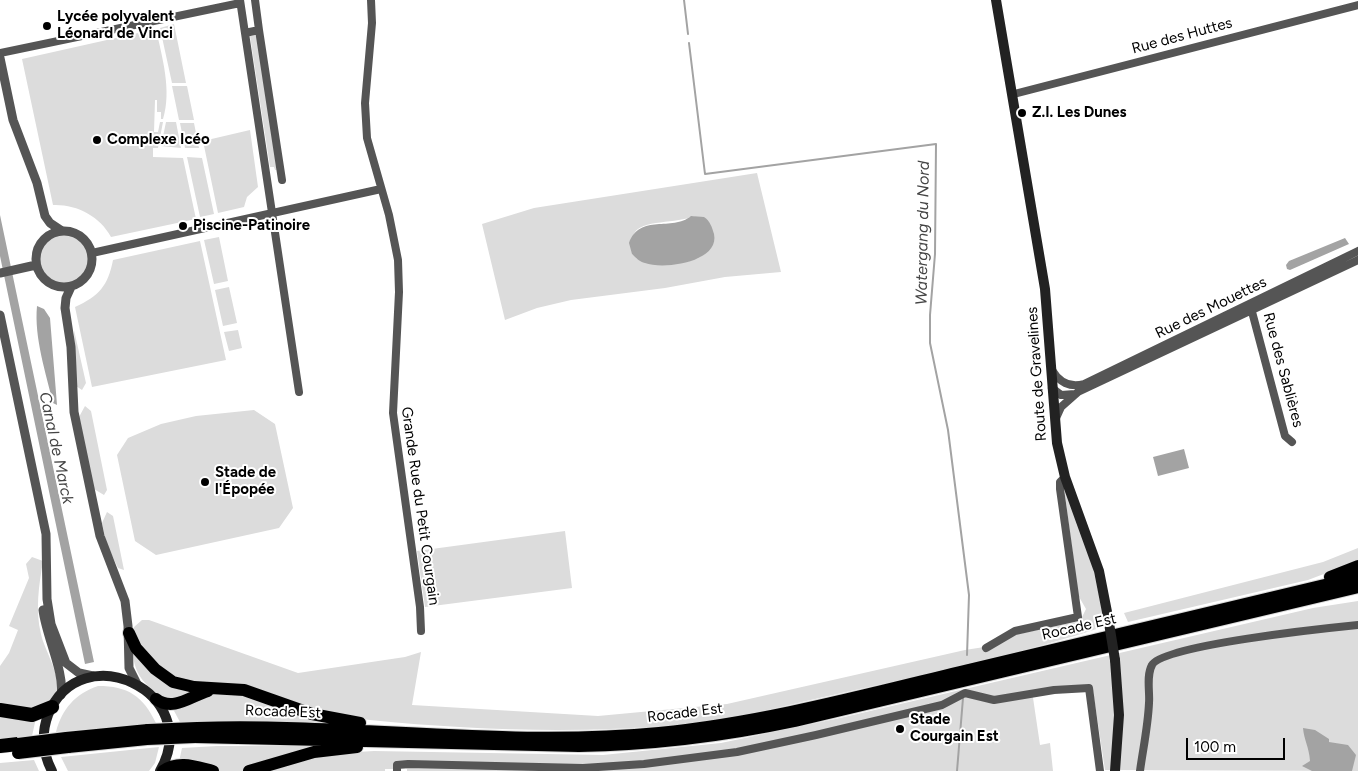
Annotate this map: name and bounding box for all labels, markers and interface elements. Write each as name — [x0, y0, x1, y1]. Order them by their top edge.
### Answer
place label: Lycée polyvalent Léonard de Vinci — [57, 8, 174, 43]
street label: Rue des Huttes — [1130, 14, 1234, 58]
marker: Lycée polyvalent Léonard de Vinci — [41, 20, 53, 32]
place label: Z.I. Les Dunes — [1032, 104, 1127, 122]
marker: Z.I. Les Dunes — [1016, 107, 1028, 119]
place label: Complexe Icéo — [107, 131, 210, 149]
marker: Complexe Icéo — [91, 134, 103, 146]
water label: Watergang du Nord — [912, 161, 934, 305]
place label: Piscine-Patinoire — [193, 217, 310, 235]
marker: Piscine-Patinoire — [177, 220, 189, 232]
street label: Rue des Mouettes — [1152, 273, 1270, 343]
street label: Route de Gravelines — [1023, 306, 1051, 442]
street label: Rue des Sablières — [1259, 311, 1307, 429]
water label: Canal de Marck — [35, 390, 77, 506]
street label: Grande Rue du Petit Courgain — [397, 406, 443, 606]
place label: Stade de l'Épopée — [215, 464, 276, 499]
marker: Stade de l'Épopée — [199, 476, 211, 488]
street label: Rocade Est — [1040, 610, 1118, 644]
street label: Rocade Est — [646, 699, 724, 727]
street label: Rocade Est — [245, 702, 321, 722]
place label: Stade Courgain Est — [910, 711, 999, 746]
marker: Stade Courgain Est — [894, 723, 906, 735]
scale bar — [1188, 728, 1287, 760]
text: 100 m — [1194, 738, 1236, 756]

